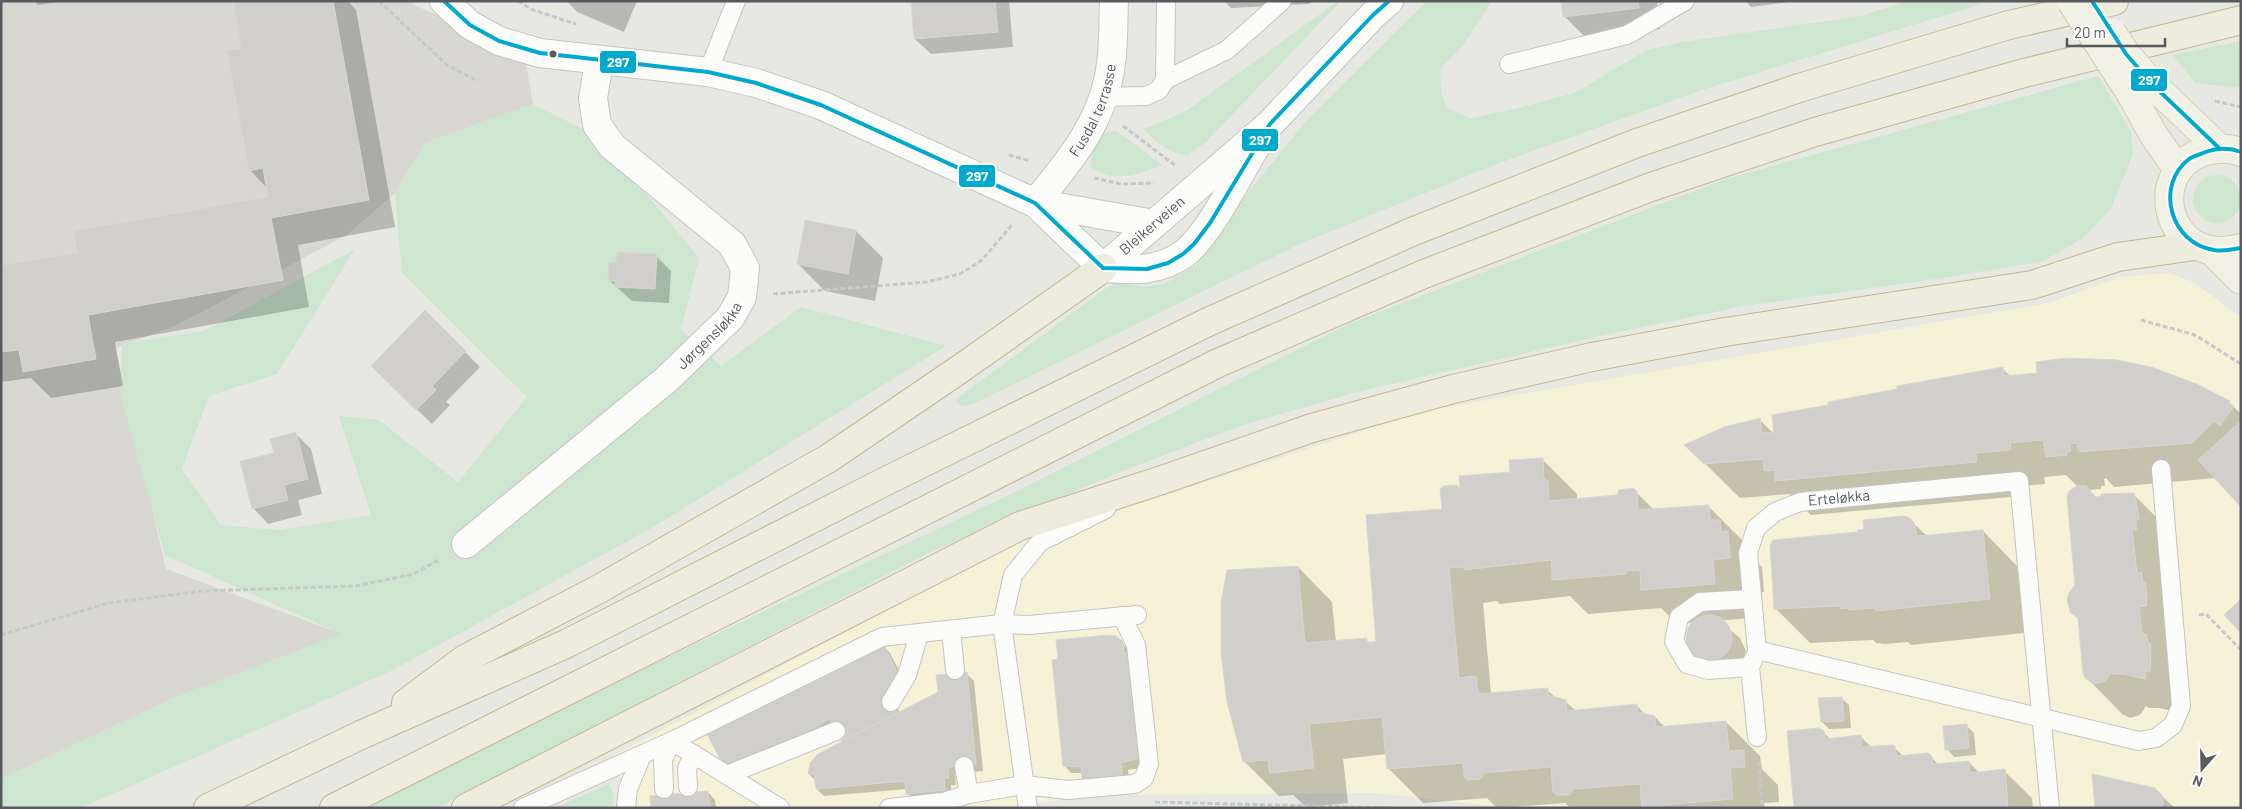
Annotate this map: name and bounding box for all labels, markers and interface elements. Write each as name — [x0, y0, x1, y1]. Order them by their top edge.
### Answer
scale bar — [2067, 15, 2164, 47]
text: 20 m — [2074, 23, 2106, 41]
unlabelled marker — [548, 49, 558, 59]
line badge: 297 — [599, 50, 637, 74]
text: 297 — [607, 53, 629, 70]
street label: Fusdal terrasse — [1065, 63, 1119, 160]
line badge: 297 — [2130, 68, 2168, 92]
text: 297 — [2138, 71, 2160, 88]
line badge: 297 — [1241, 128, 1279, 152]
text: 297 — [1249, 131, 1271, 148]
line badge: 297 — [958, 164, 996, 188]
text: 297 — [966, 167, 988, 184]
street label: Bleikerveien — [1115, 192, 1188, 258]
street label: Jørgensløkka — [673, 298, 745, 373]
street label: Erteløkka — [1807, 485, 1871, 509]
north arrow — [2177, 744, 2227, 794]
text: N — [2190, 772, 2205, 791]

